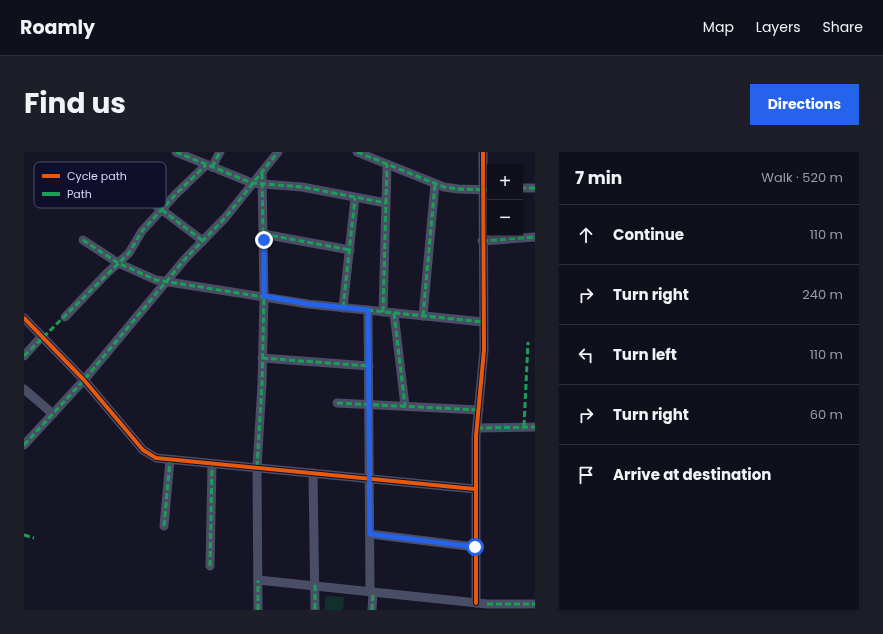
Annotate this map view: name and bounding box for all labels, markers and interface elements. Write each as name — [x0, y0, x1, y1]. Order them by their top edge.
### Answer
text: Roamly — [20, 14, 95, 41]
text: Map — [703, 17, 734, 37]
text: Layers — [756, 17, 800, 37]
text: Share — [822, 17, 863, 37]
text: Find us — [24, 84, 126, 123]
button: Directions — [750, 84, 859, 125]
legend — [34, 162, 166, 208]
map controls — [487, 164, 523, 236]
button: + — [487, 164, 523, 200]
text: 7 min — [575, 166, 622, 190]
text: Cycle path — [67, 168, 127, 184]
text: Walk · 520 m — [761, 168, 843, 187]
text: Path — [67, 186, 92, 202]
button: − — [487, 200, 523, 236]
icon: ahead — [575, 224, 597, 246]
text: Continue — [613, 224, 684, 245]
text: 110 m — [810, 225, 843, 244]
route end — [255, 231, 273, 249]
icon: right — [575, 284, 597, 306]
text: Turn right — [613, 284, 689, 305]
text: 240 m — [802, 285, 843, 304]
icon: left — [575, 344, 597, 366]
text: Turn left — [613, 344, 677, 365]
text: 110 m — [810, 345, 843, 364]
icon: right — [575, 404, 597, 426]
text: Turn right — [613, 404, 689, 425]
text: 60 m — [810, 405, 843, 424]
icon: arrive — [575, 464, 597, 486]
text: Arrive at destination — [613, 464, 771, 485]
route start — [466, 538, 484, 556]

